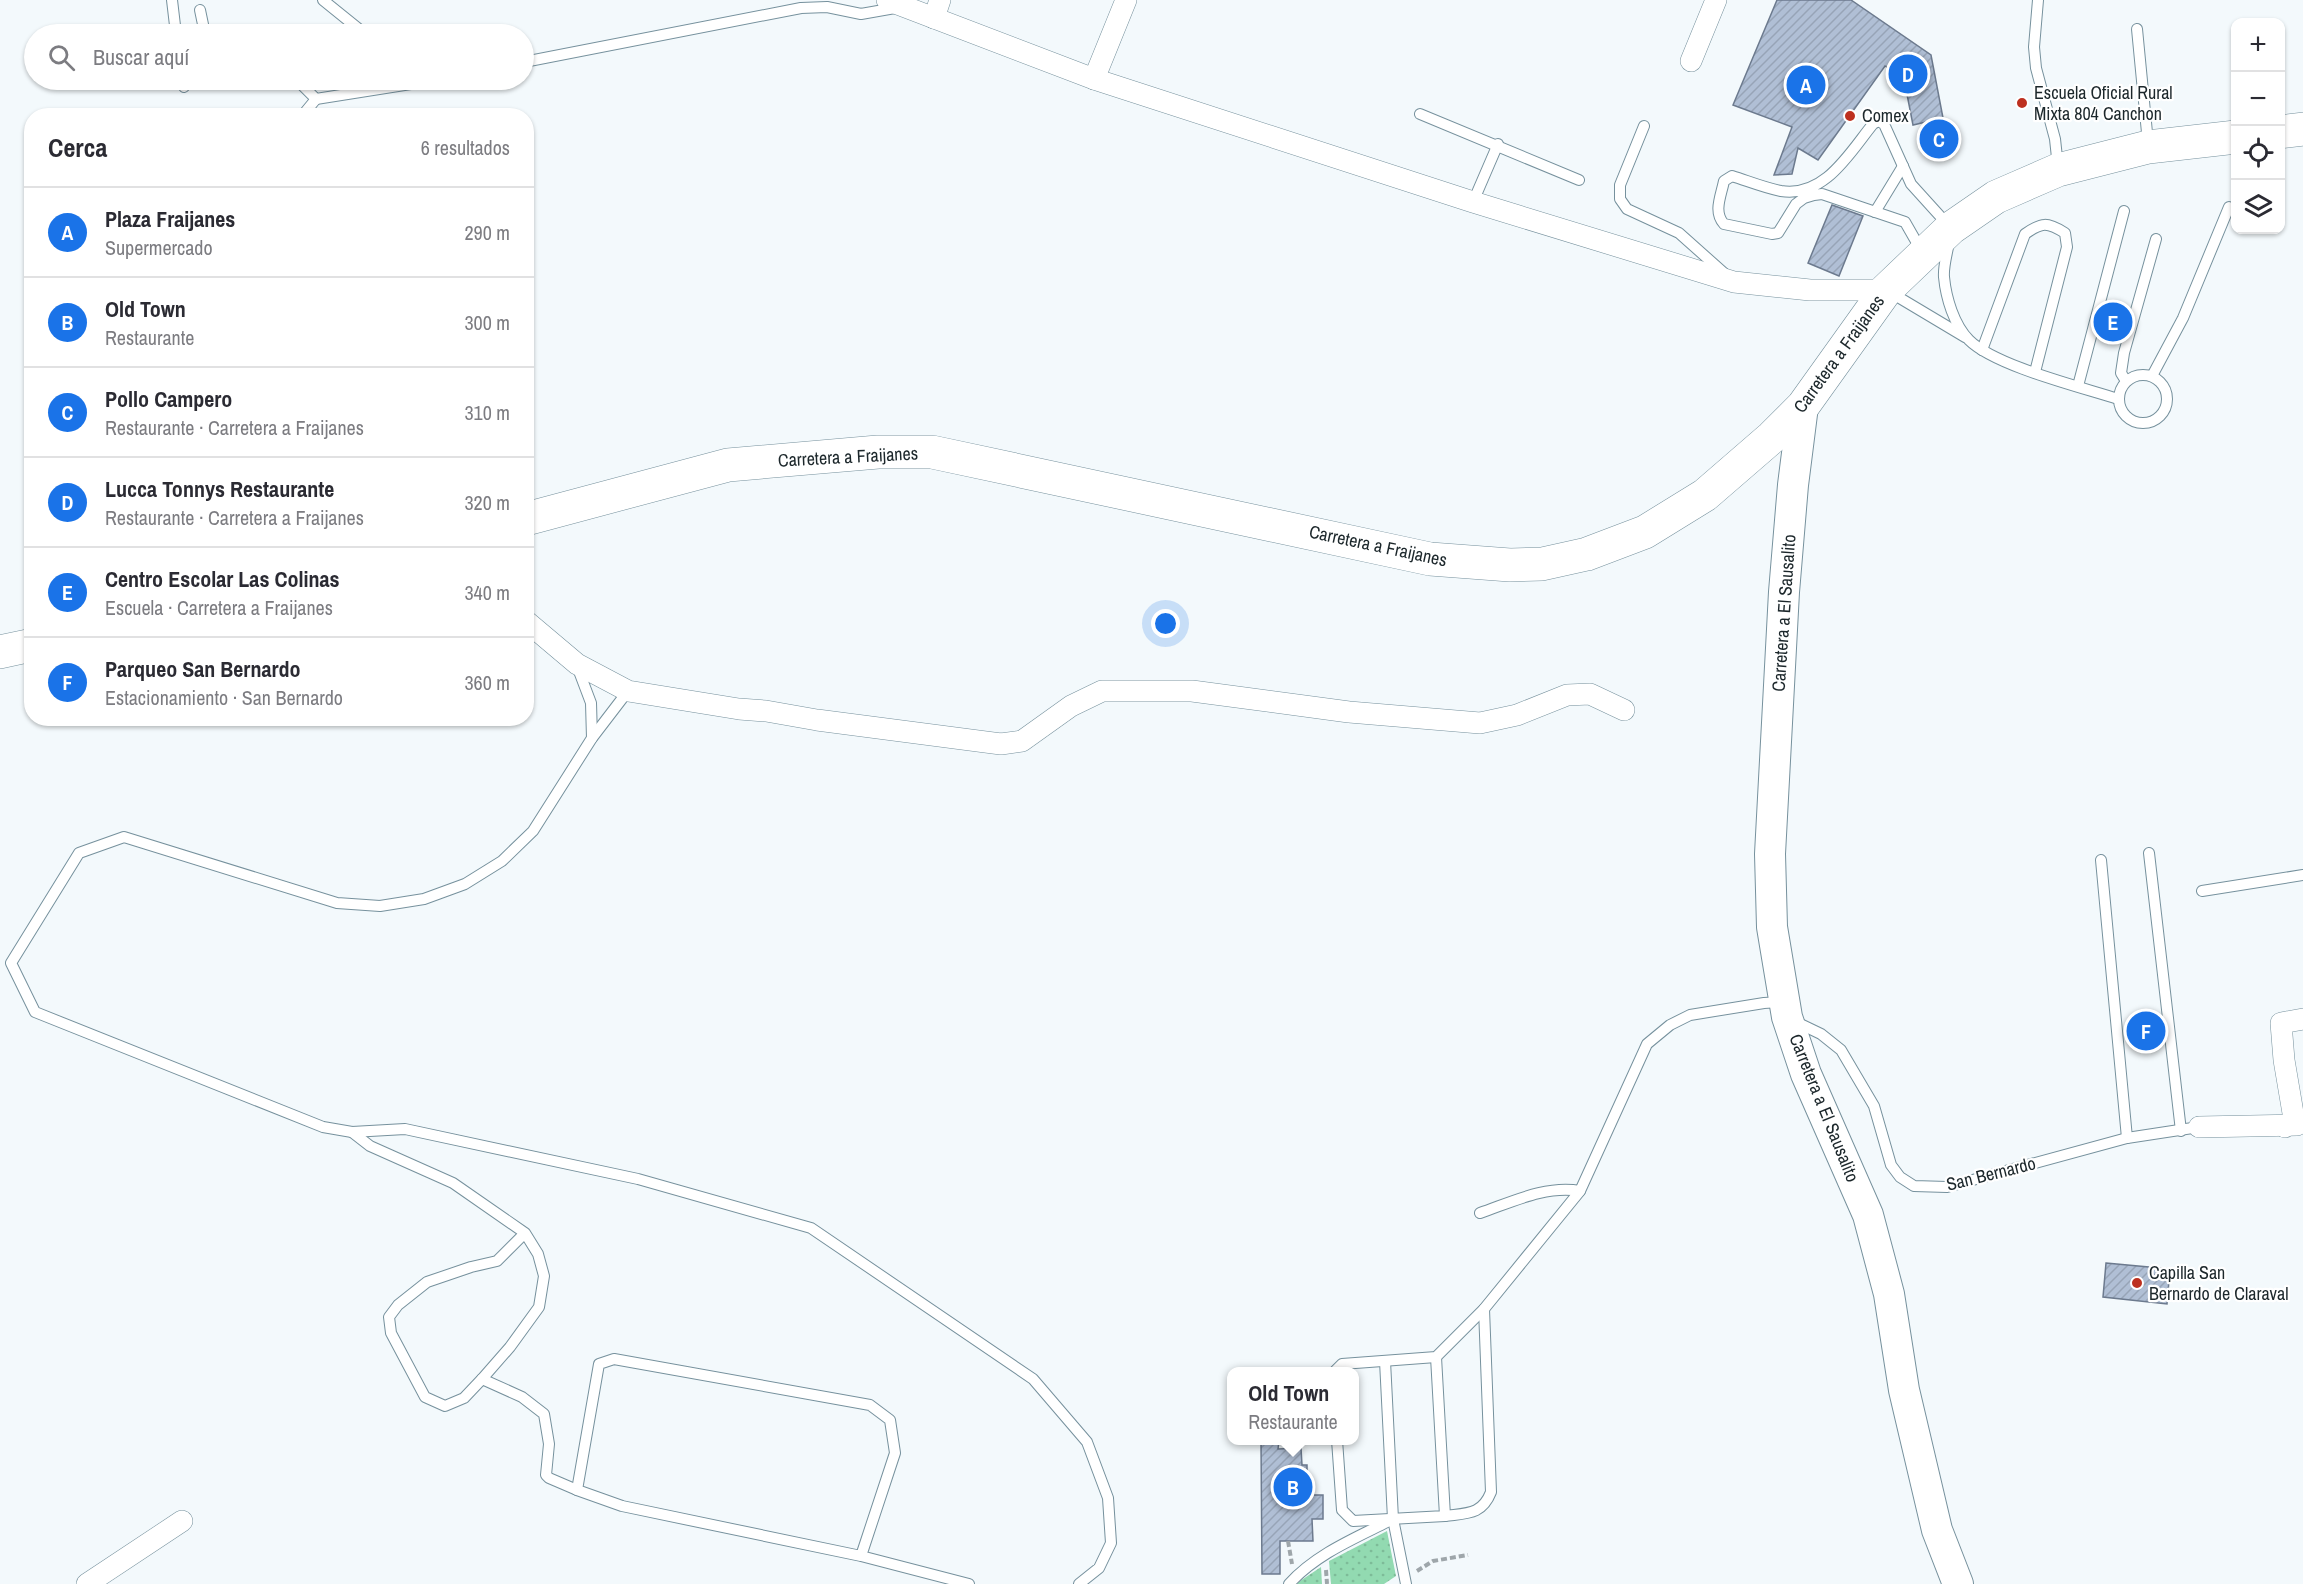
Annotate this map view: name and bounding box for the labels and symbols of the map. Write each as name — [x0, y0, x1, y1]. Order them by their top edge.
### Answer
pin: D — [1888, 52, 1928, 97]
pin: A — [1786, 62, 1826, 107]
place label: Escuela Oficial Rural Mixta 804 Canchon — [2034, 80, 2173, 126]
marker: Escuela Oficial Rural Mixta 804 Canchon — [2015, 96, 2029, 110]
place label: Comex — [1862, 103, 1909, 128]
marker: Comex — [1843, 109, 1857, 123]
pin: C — [1920, 116, 1958, 162]
street label: Carretera a Fraijanes — [1787, 290, 1890, 418]
pin: E — [2094, 300, 2132, 344]
street label: Carretera a Fraijanes — [777, 440, 919, 473]
street label: Carretera a Fraijanes — [1307, 519, 1449, 572]
street label: Carretera a El Sausalito — [1766, 534, 1801, 692]
your location — [1151, 609, 1180, 638]
pin: F — [2126, 1008, 2166, 1054]
street label: Carretera a El Sausalito — [1783, 1030, 1866, 1186]
street label: San Bernardo — [1944, 1150, 2038, 1197]
place label: Capilla San Bernardo de Claraval — [2149, 1260, 2288, 1306]
marker: Capilla San Bernardo de Claraval — [2130, 1276, 2144, 1290]
pin: B — [1274, 1464, 1312, 1510]

